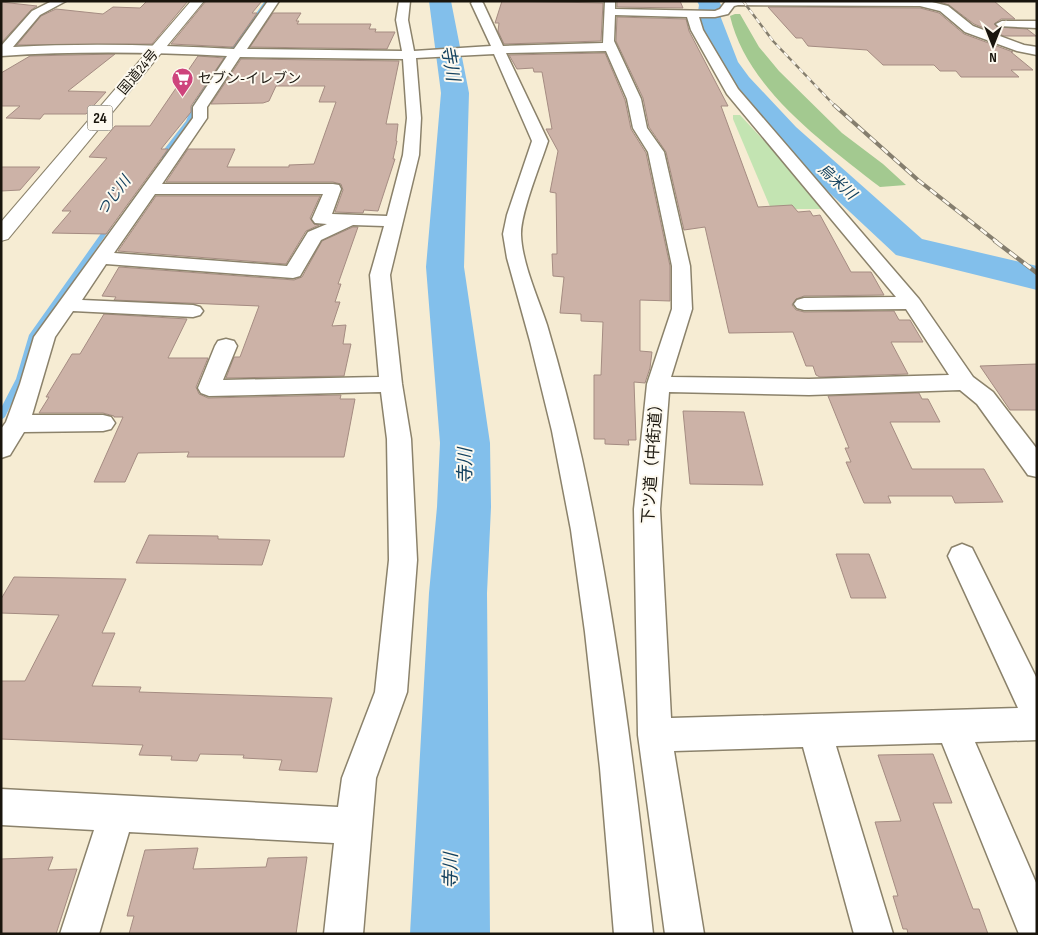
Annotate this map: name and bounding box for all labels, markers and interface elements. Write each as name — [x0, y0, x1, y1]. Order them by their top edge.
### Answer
north arrow — [968, 20, 1018, 70]
water label: 寺川 — [437, 43, 464, 85]
street label: 国道24号 — [114, 46, 162, 98]
text: N — [989, 49, 997, 66]
supermarket icon: セブン-イレブン — [170, 66, 194, 97]
place label: セブン-イレブン — [198, 70, 301, 87]
road number: 24 — [88, 106, 112, 130]
water label: 烏米川 — [814, 160, 862, 205]
water label: つじ川 — [93, 171, 136, 220]
street label: 下ツ道（中街道） — [639, 395, 667, 525]
water label: 寺川 — [455, 446, 476, 484]
water label: 寺川 — [440, 851, 462, 889]

